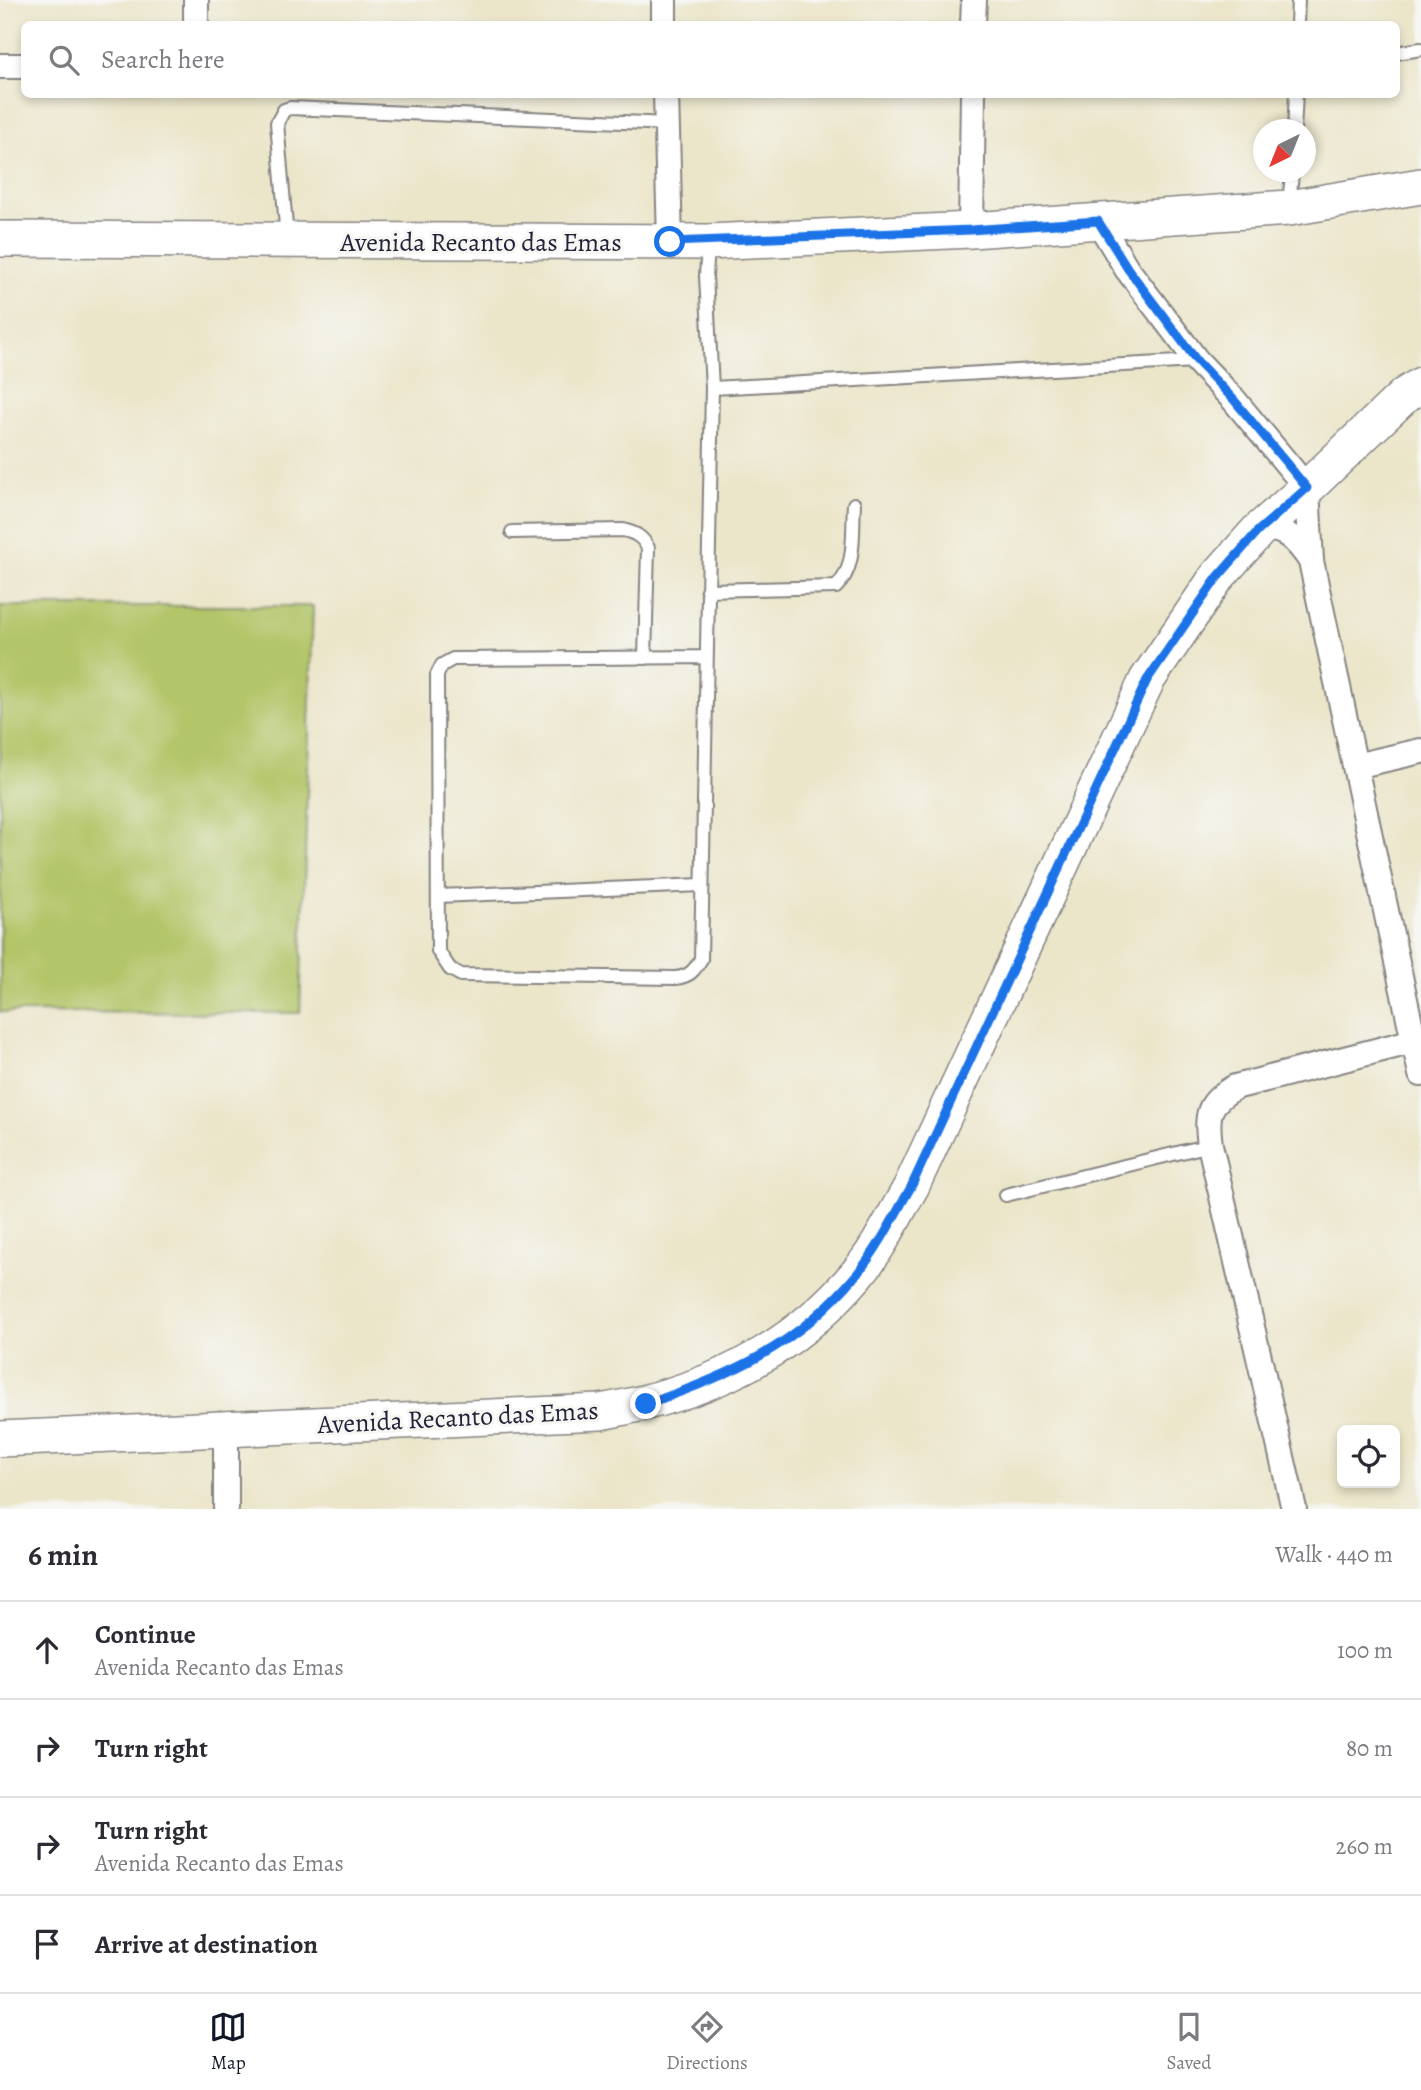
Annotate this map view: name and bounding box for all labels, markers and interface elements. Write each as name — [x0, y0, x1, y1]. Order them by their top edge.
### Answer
search box — [21, 21, 1400, 98]
icon: search — [45, 41, 83, 79]
text: Search here — [101, 42, 225, 77]
north arrow — [1253, 119, 1316, 182]
street label: Avenida Recanto das Emas — [339, 225, 622, 260]
route start — [654, 226, 685, 257]
route end — [630, 1388, 661, 1419]
street label: Avenida Recanto das Emas — [316, 1393, 599, 1442]
map controls — [1337, 1425, 1400, 1488]
button: locate — [1337, 1425, 1400, 1488]
text: 6 min — [28, 1535, 98, 1575]
text: Walk · 440 m — [1275, 1539, 1393, 1570]
text: Continue — [95, 1617, 196, 1652]
icon: ahead — [28, 1631, 66, 1669]
text: 100 m — [1337, 1635, 1393, 1666]
text: Avenida Recanto das Emas — [95, 1652, 344, 1683]
icon: right — [28, 1729, 66, 1767]
text: Turn right — [95, 1731, 208, 1766]
text: 80 m — [1346, 1733, 1393, 1764]
text: Turn right — [95, 1813, 208, 1848]
icon: right — [28, 1827, 66, 1865]
text: 260 m — [1335, 1831, 1393, 1862]
text: Avenida Recanto das Emas — [95, 1848, 344, 1879]
icon: arrive — [28, 1925, 66, 1963]
text: Arrive at destination — [95, 1927, 318, 1962]
tab: Map — [209, 2008, 247, 2076]
tab: Directions — [666, 2008, 748, 2076]
tab: Saved — [1167, 2008, 1212, 2076]

